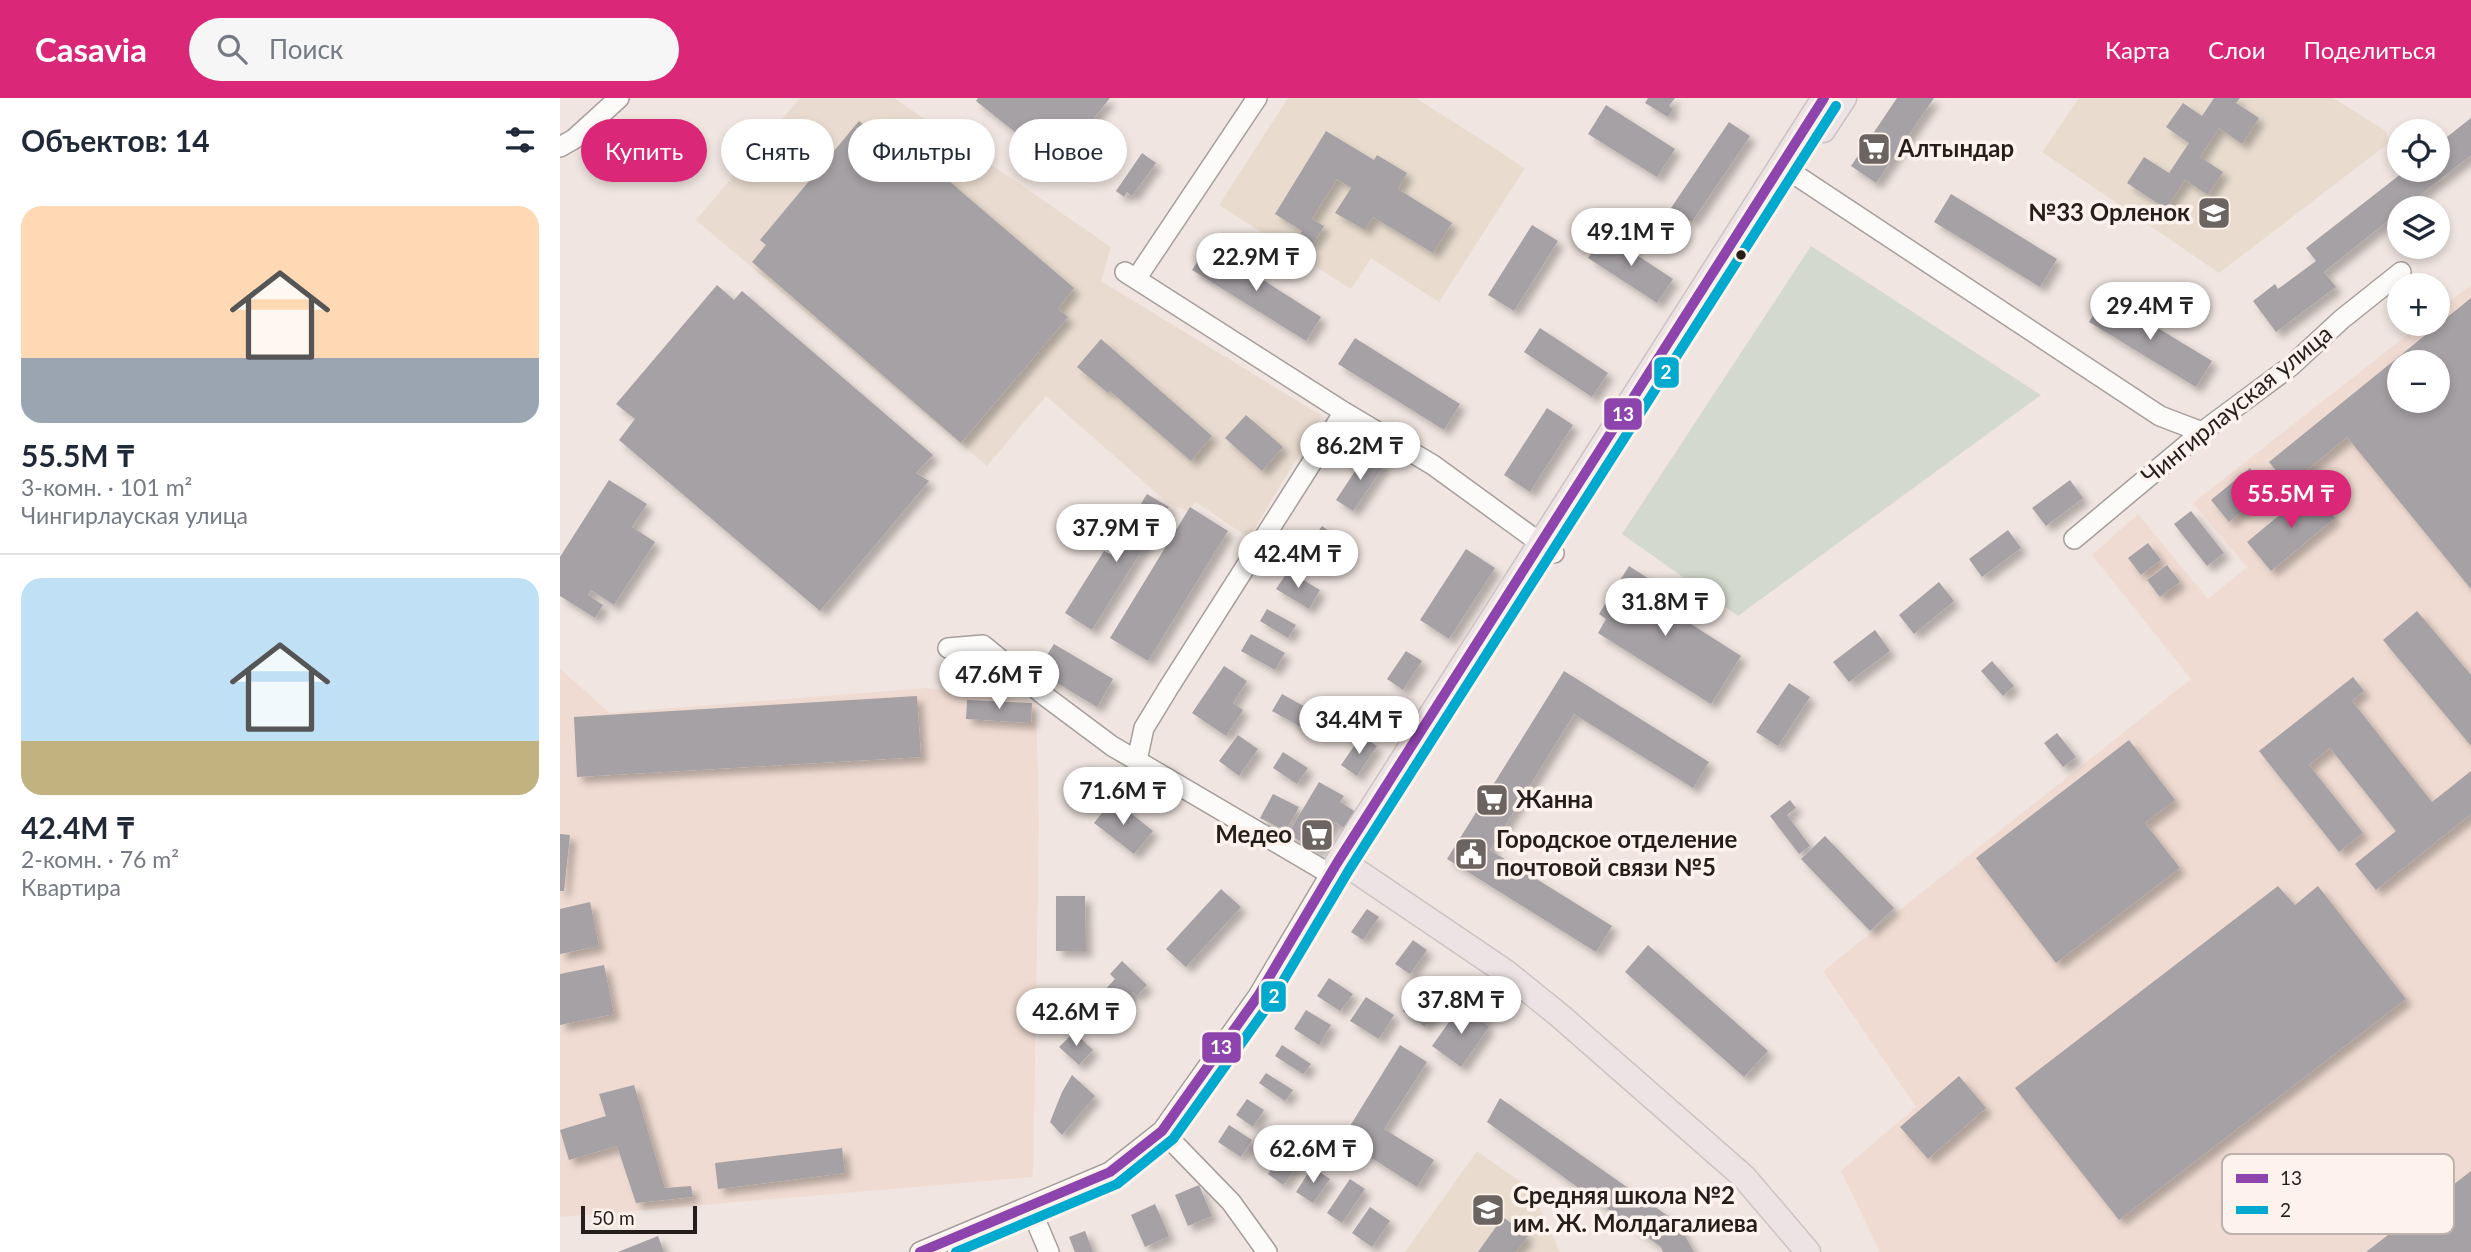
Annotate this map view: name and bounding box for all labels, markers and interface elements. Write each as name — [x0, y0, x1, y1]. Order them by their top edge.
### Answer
search box — [189, 18, 679, 81]
text: Casavia — [35, 29, 147, 69]
icon: search — [213, 30, 251, 68]
text: Поиск — [269, 33, 343, 65]
text: Карта — [2105, 35, 2170, 64]
text: Слои — [2208, 35, 2265, 64]
text: Поделиться — [2303, 35, 2436, 64]
chip: Купить — [581, 119, 707, 182]
chip: Снять — [721, 119, 834, 182]
chip: Фильтры — [848, 119, 995, 182]
chip: Новое — [1009, 119, 1127, 182]
map controls — [2387, 119, 2450, 413]
button: locate — [2387, 119, 2450, 182]
icon: filters — [501, 121, 539, 159]
text: Объектов: 14 — [21, 122, 210, 158]
supermarket icon: Алтындар — [1855, 130, 1893, 168]
place label: Алтындар — [1897, 133, 2014, 162]
school or university icon: №33 Орленок — [2195, 194, 2233, 232]
button: layers — [2387, 196, 2450, 259]
place label: №33 Орленок — [2028, 197, 2190, 226]
pin: 49.1M ₸ — [1566, 208, 1696, 268]
text: 49.1M ₸ — [1587, 217, 1675, 245]
pin: 22.9M ₸ — [1191, 234, 1321, 293]
text: 22.9M ₸ — [1212, 242, 1300, 270]
unlabelled marker — [1734, 248, 1748, 262]
icon: home — [217, 252, 343, 378]
button: + — [2387, 273, 2450, 336]
pin: 29.4M ₸ — [2085, 282, 2215, 342]
text: 29.4M ₸ — [2106, 291, 2194, 319]
street label: Чингирлауская улица — [2135, 318, 2337, 490]
button: − — [2387, 350, 2450, 413]
line badge: 2 — [1653, 356, 1680, 389]
text: 2 — [1660, 360, 1672, 383]
line badge: 13 — [1603, 397, 1643, 431]
text: 13 — [1612, 402, 1634, 425]
pin: 86.2M ₸ — [1295, 422, 1425, 482]
text: 86.2M ₸ — [1316, 431, 1404, 459]
text: 55.5M ₸ — [21, 437, 135, 473]
pin: 55.5M ₸ — [2226, 470, 2356, 530]
text: 3-комн. · 101 m² — [21, 473, 192, 501]
text: 55.5M ₸ — [2247, 479, 2335, 507]
text: Чингирлауская улица — [21, 501, 248, 529]
pin: 37.9M ₸ — [1051, 504, 1181, 564]
text: 37.9M ₸ — [1072, 513, 1160, 541]
pin: 42.4M ₸ — [1233, 531, 1363, 590]
text: 42.4M ₸ — [1254, 539, 1342, 567]
pin: 31.8M ₸ — [1600, 578, 1730, 638]
text: 31.8M ₸ — [1621, 587, 1709, 615]
icon: home — [217, 624, 343, 750]
pin: 47.6M ₸ — [934, 652, 1064, 711]
text: 47.6M ₸ — [955, 660, 1043, 688]
pin: 34.4M ₸ — [1294, 696, 1424, 756]
text: 34.4M ₸ — [1315, 705, 1403, 733]
pin: 71.6M ₸ — [1058, 768, 1188, 827]
text: 71.6M ₸ — [1079, 776, 1167, 804]
supermarket icon: Жанна — [1473, 781, 1511, 819]
place label: Жанна — [1516, 784, 1593, 813]
text: 42.4M ₸ — [21, 809, 135, 845]
supermarket icon: Медео — [1298, 816, 1336, 854]
place label: Медео — [1215, 819, 1292, 848]
place label: Городское отделение почтовой связи №5 — [1496, 824, 1738, 881]
public building icon: Городское отделение почтовой связи №5 — [1452, 835, 1490, 873]
text: 2-комн. · 76 m² — [21, 845, 179, 873]
text: Квартира — [21, 873, 121, 901]
pin: 37.8M ₸ — [1396, 976, 1526, 1036]
line badge: 2 — [1260, 980, 1287, 1013]
text: 2 — [1268, 984, 1280, 1007]
text: 37.8M ₸ — [1417, 985, 1505, 1013]
pin: 42.6M ₸ — [1011, 988, 1141, 1048]
text: 42.6M ₸ — [1032, 997, 1120, 1025]
line badge: 13 — [1201, 1031, 1242, 1064]
text: 13 — [1210, 1035, 1232, 1058]
pin: 62.6M ₸ — [1248, 1126, 1378, 1185]
text: 62.6M ₸ — [1269, 1134, 1357, 1162]
legend — [2222, 1154, 2454, 1234]
text: 13 — [2280, 1166, 2302, 1189]
place label: Средняя школа №2 им. Ж. Молдагалиева — [1513, 1180, 1758, 1237]
school or university icon: Средняя школа №2 им. Ж. Молдагалиева — [1469, 1191, 1507, 1229]
text: 2 — [2280, 1198, 2291, 1221]
scale bar — [581, 1203, 696, 1235]
text: 50 m — [592, 1206, 635, 1229]

